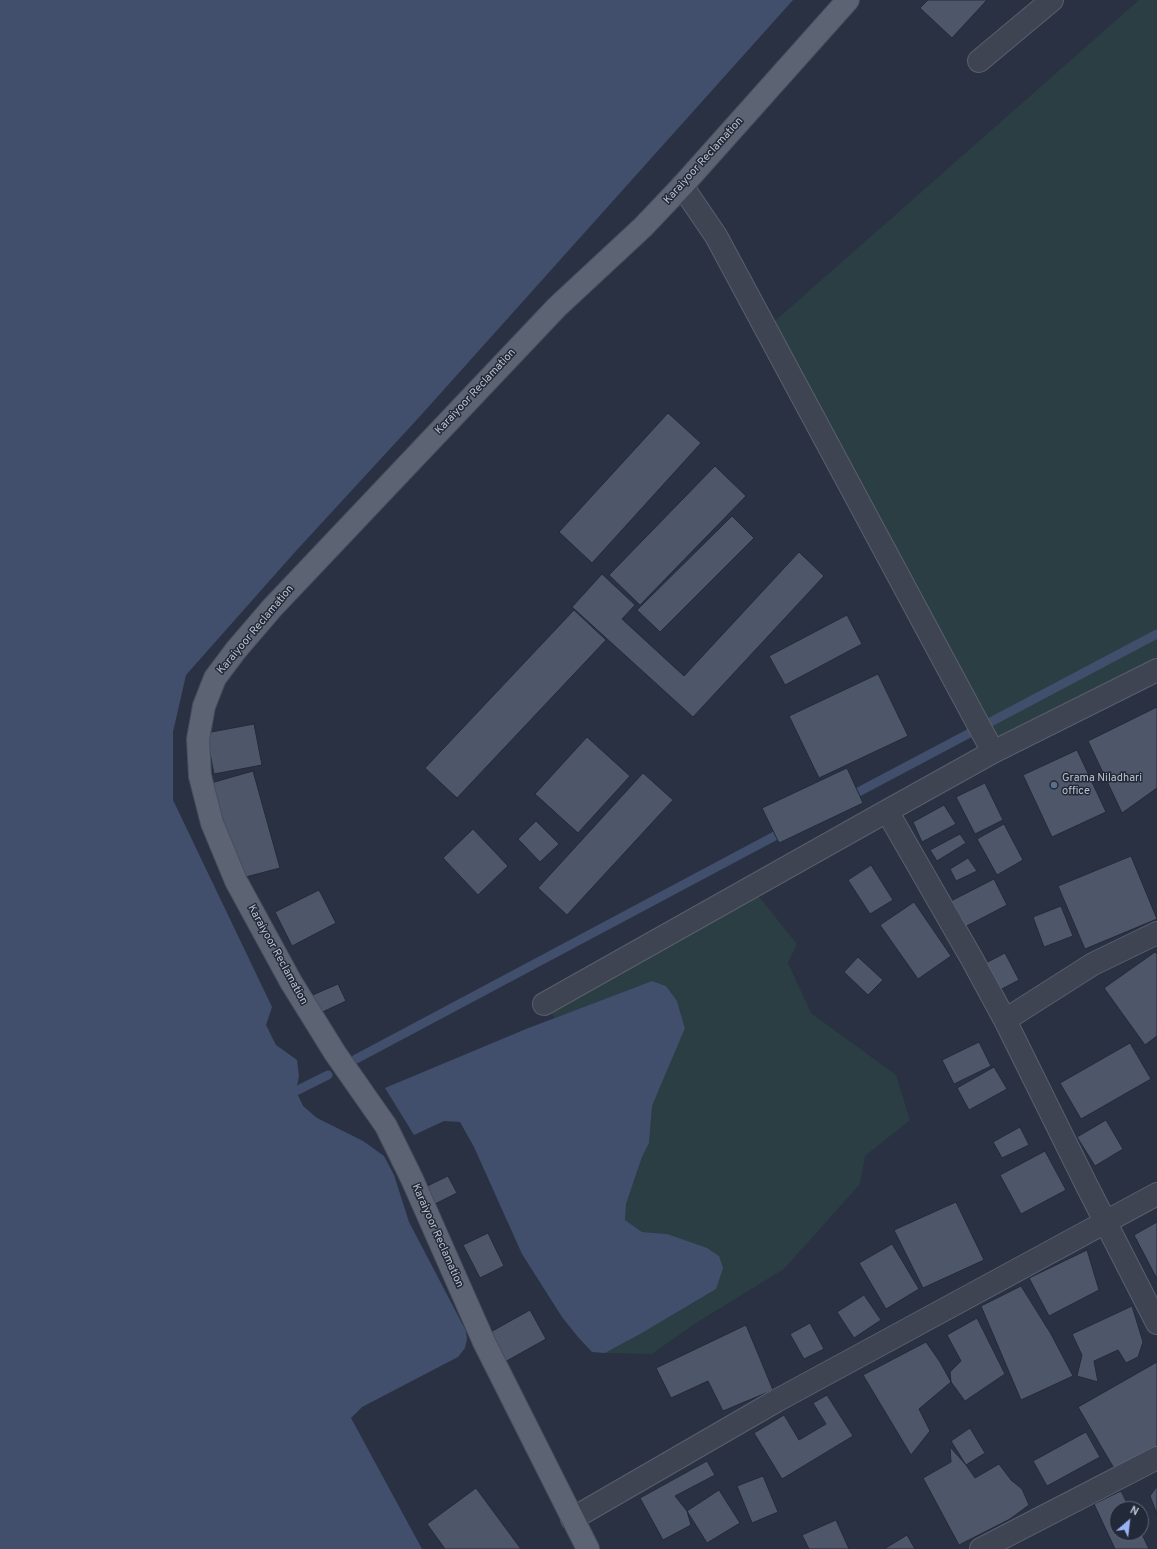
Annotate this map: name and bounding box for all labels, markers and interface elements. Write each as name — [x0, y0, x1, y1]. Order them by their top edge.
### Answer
street label: Karaiyoor Reclamation — [662, 115, 746, 207]
street label: Karaiyoor Reclamation — [433, 346, 519, 438]
street label: Karaiyoor Reclamation — [215, 583, 297, 677]
place label: Grama Niladhari office — [1062, 772, 1142, 798]
marker: Grama Niladhari office — [1049, 780, 1059, 790]
street label: Karaiyoor Reclamation — [244, 903, 310, 1007]
street label: Karaiyoor Reclamation — [408, 1182, 466, 1290]
north arrow — [1109, 1501, 1149, 1541]
text: N — [1127, 1503, 1141, 1519]

